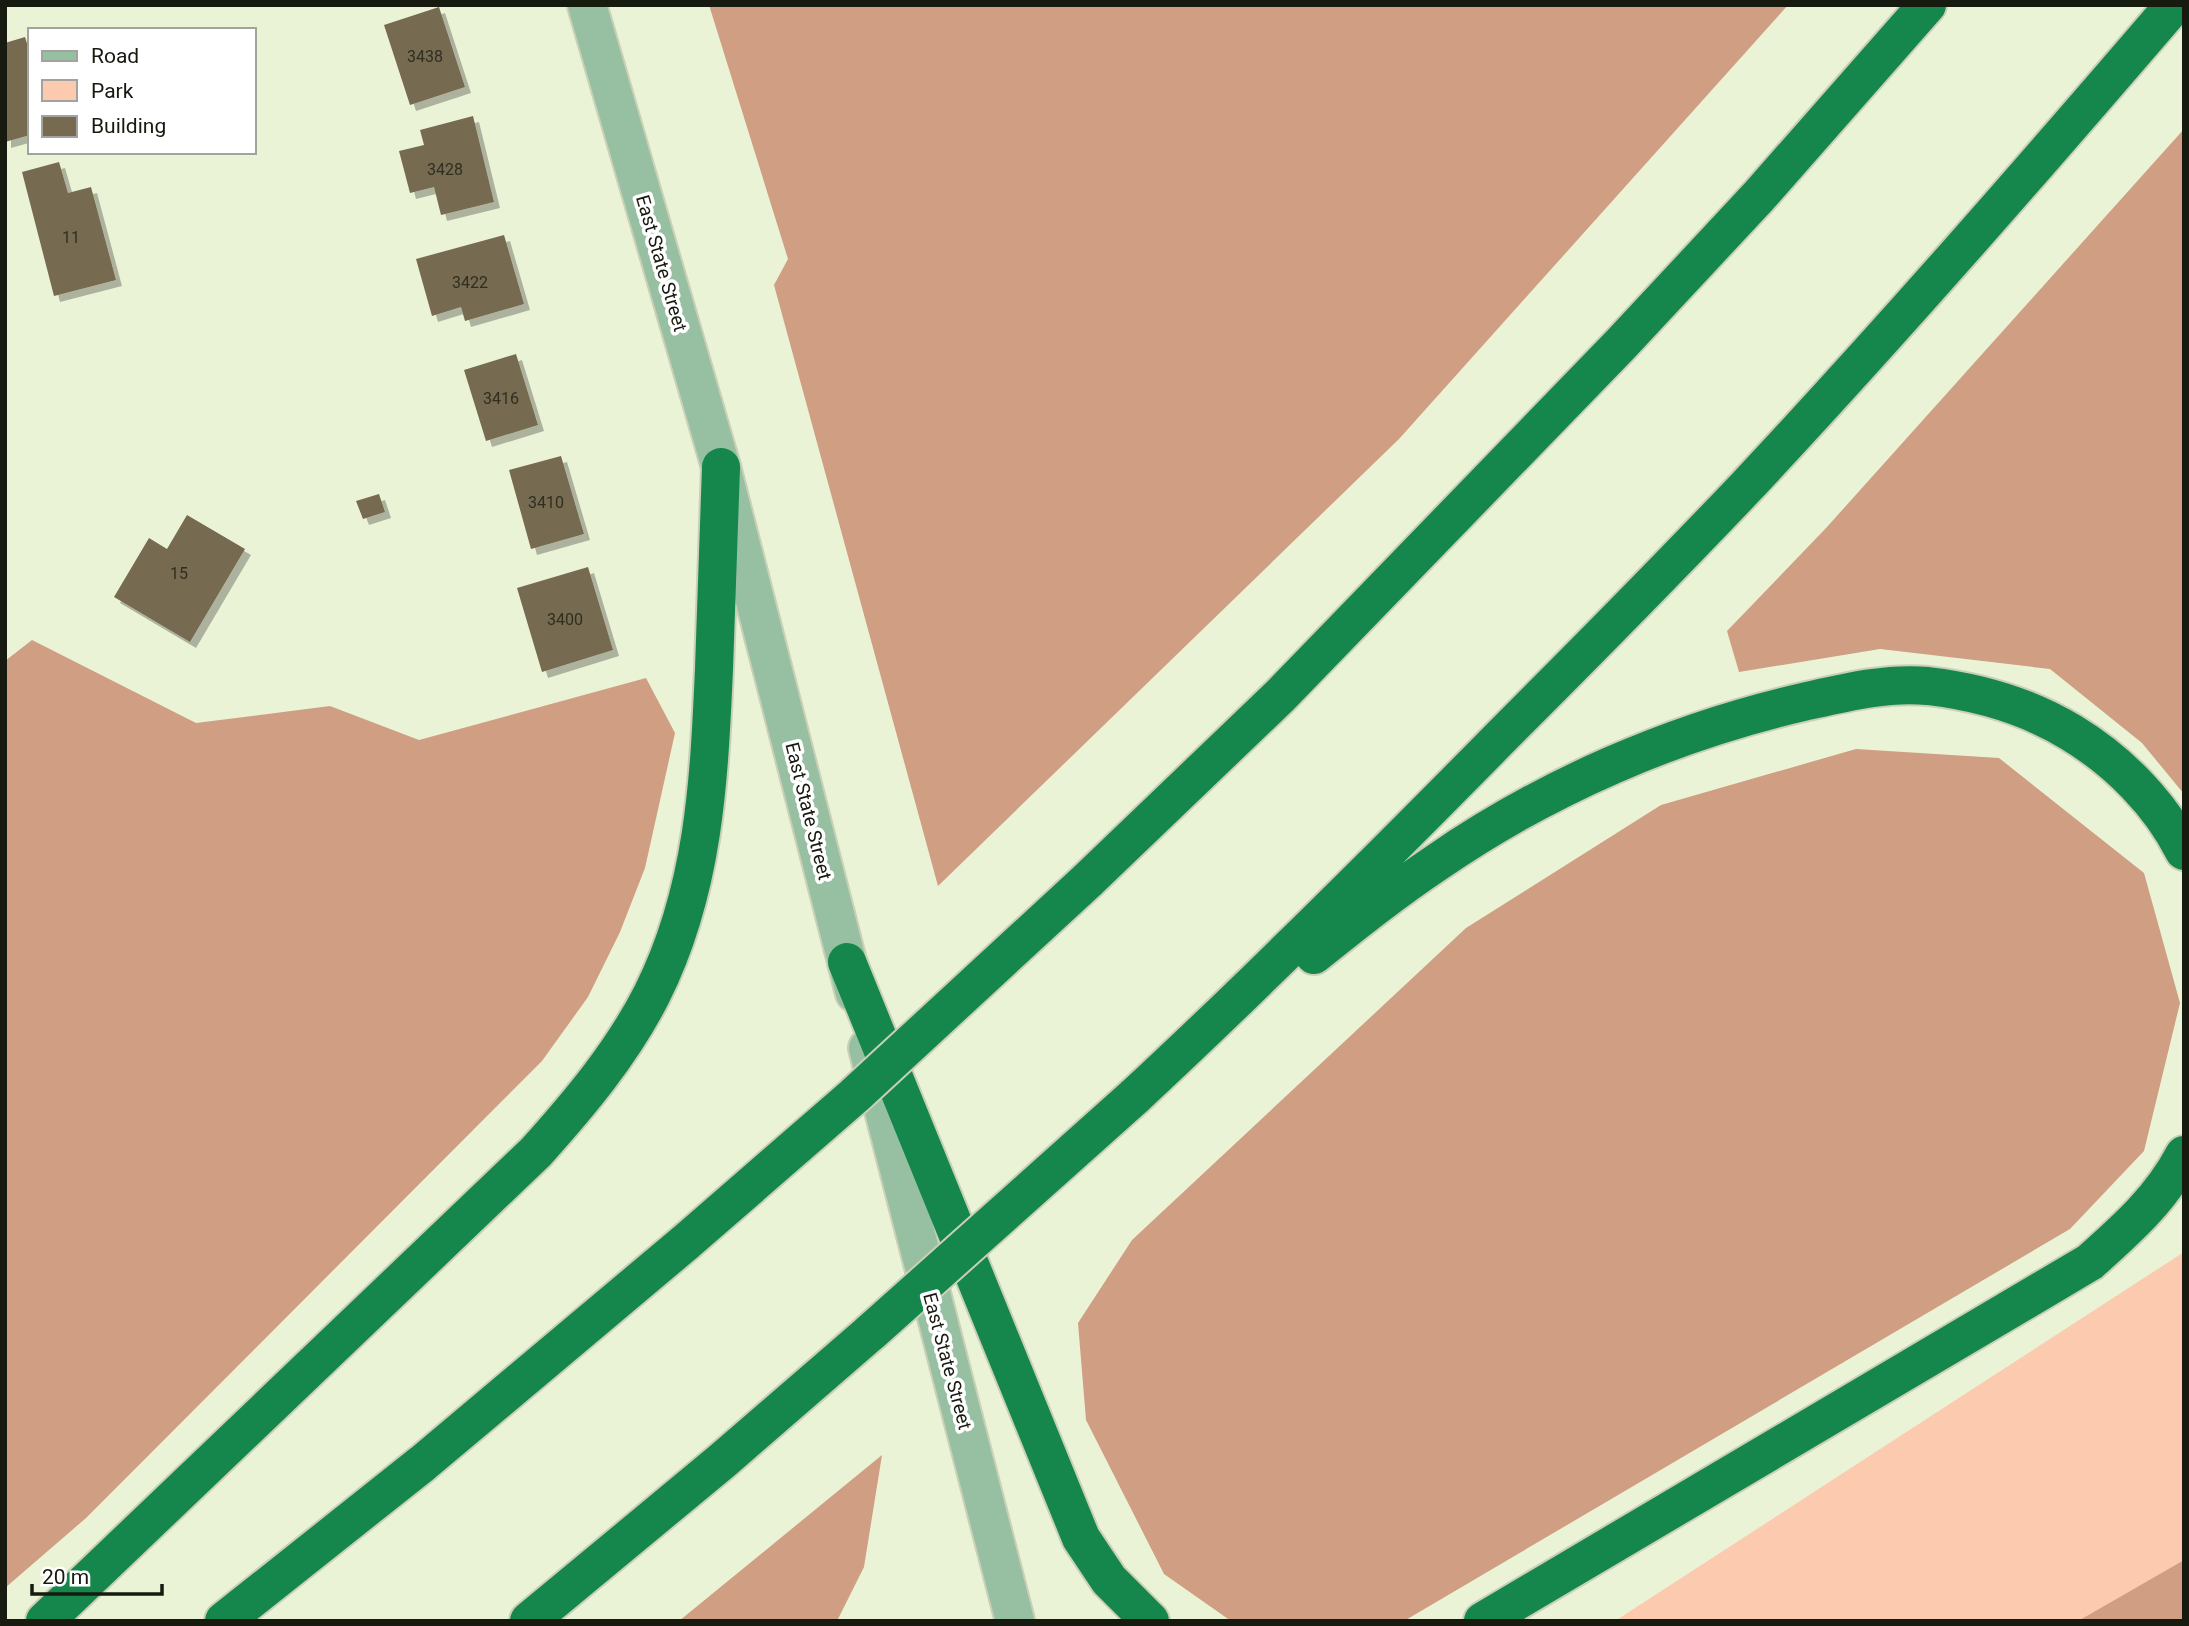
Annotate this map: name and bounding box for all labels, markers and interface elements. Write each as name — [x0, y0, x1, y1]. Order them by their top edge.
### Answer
legend — [28, 28, 256, 154]
text: Road — [91, 44, 139, 68]
house number: 3438 — [407, 47, 443, 66]
text: Park — [91, 79, 134, 103]
text: Building — [91, 114, 166, 138]
house number: 3428 — [427, 160, 463, 179]
street label: East State Street — [631, 192, 692, 334]
house number: 11 — [62, 228, 80, 247]
house number: 3422 — [452, 273, 488, 292]
house number: 3416 — [483, 389, 519, 408]
house number: 3410 — [528, 493, 564, 512]
house number: 15 — [170, 564, 188, 583]
house number: 3400 — [547, 610, 583, 629]
street label: East State Street — [780, 740, 837, 882]
street label: East State Street — [918, 1290, 977, 1432]
scale bar — [32, 1552, 161, 1596]
text: 20 m — [42, 1565, 89, 1589]

